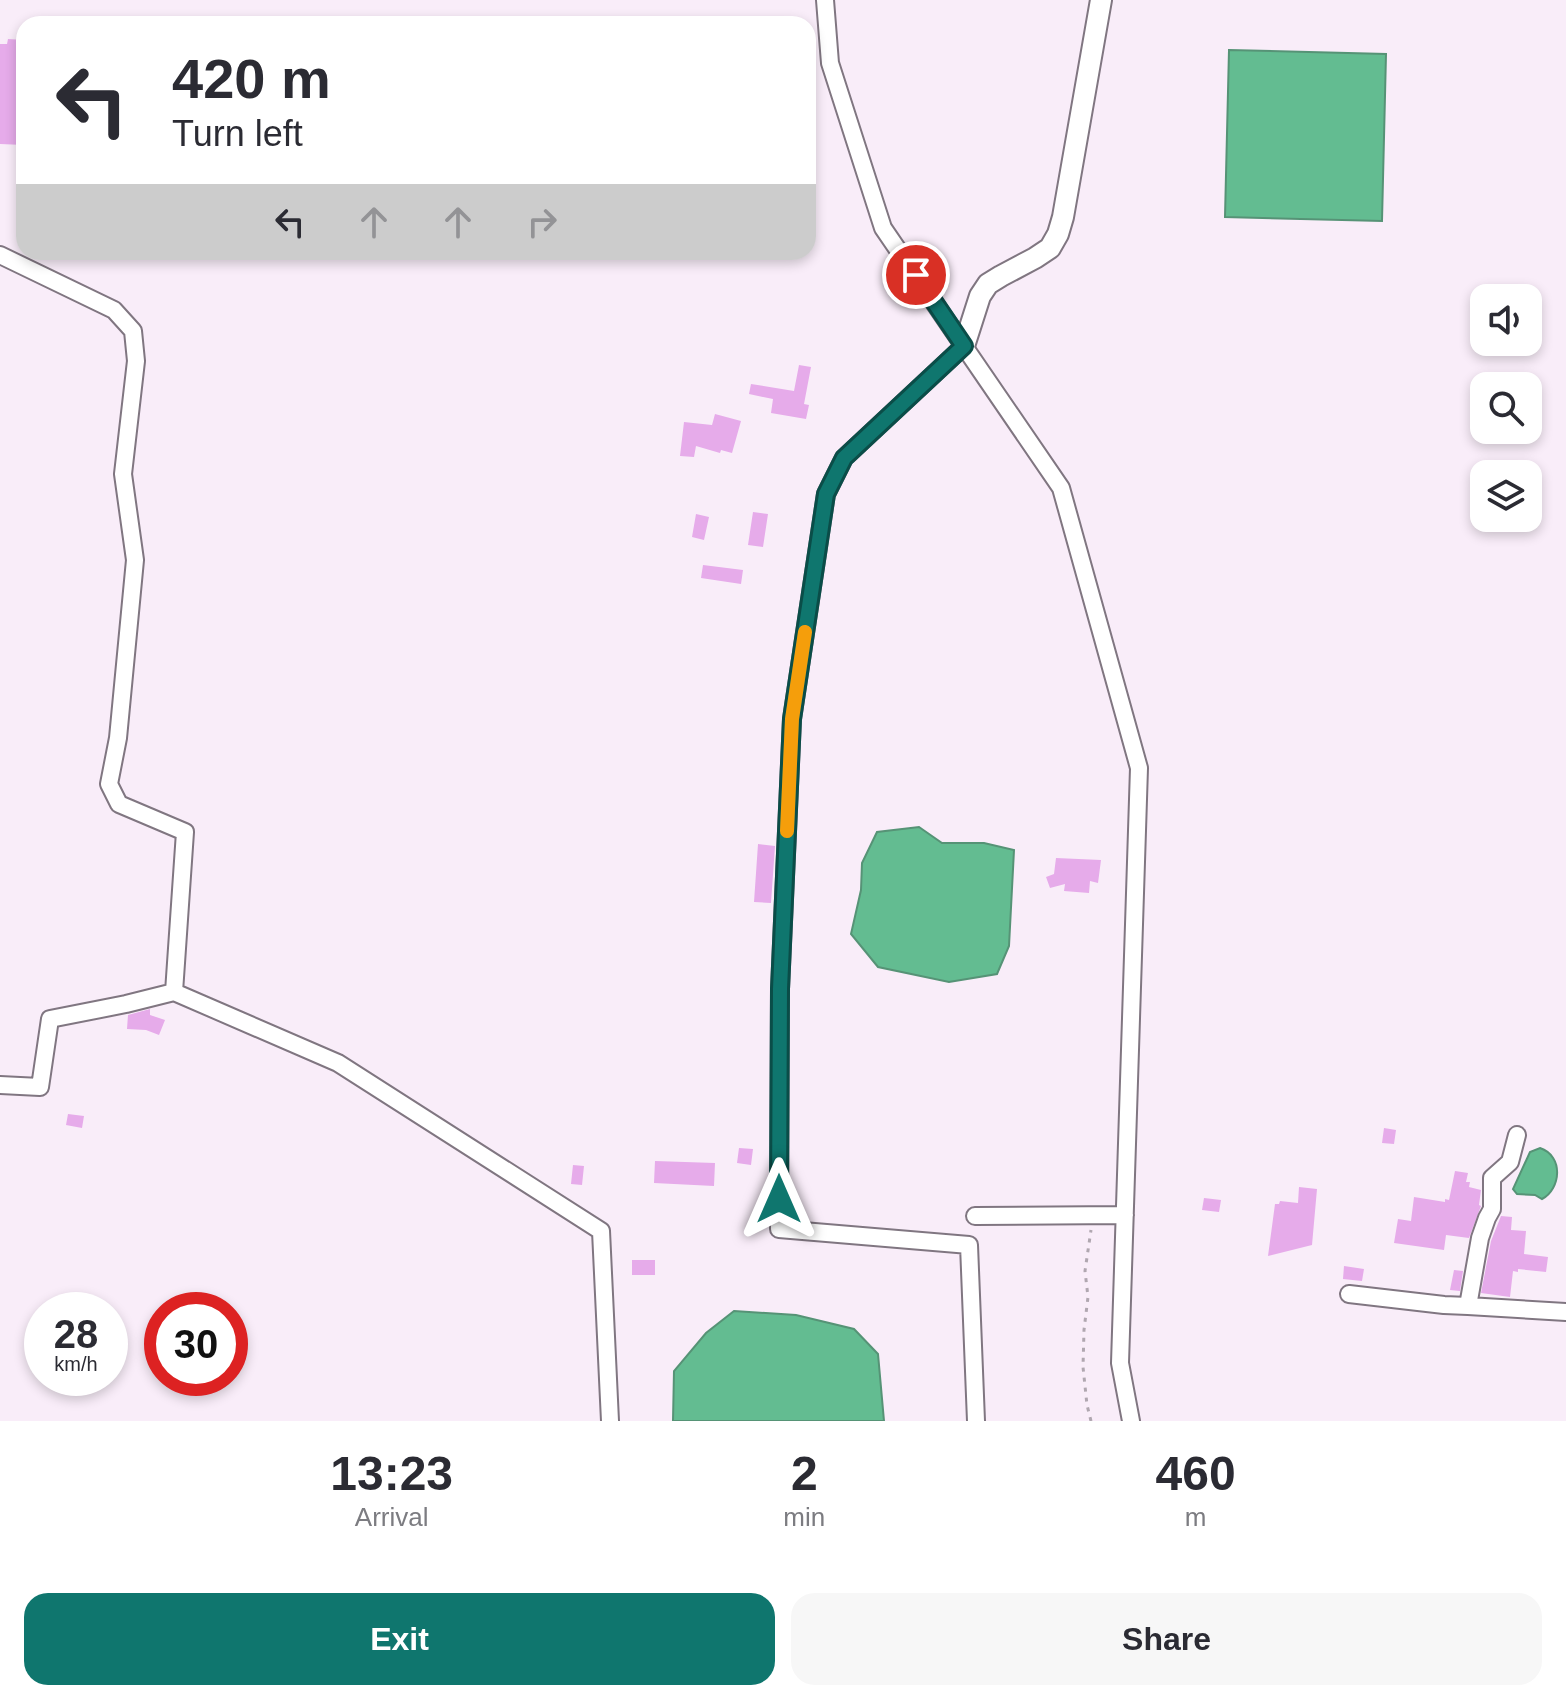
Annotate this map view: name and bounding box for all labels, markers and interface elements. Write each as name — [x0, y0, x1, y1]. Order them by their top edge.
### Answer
text: 420 m — [172, 47, 331, 110]
icon: left — [40, 48, 144, 152]
text: Turn left — [172, 113, 303, 154]
icon: left — [268, 200, 312, 244]
icon: ahead — [352, 200, 396, 244]
icon: ahead — [436, 200, 480, 244]
icon: right — [520, 200, 564, 244]
pin — [882, 241, 950, 309]
icon: arrive — [894, 253, 938, 297]
map controls — [1470, 284, 1542, 532]
button: sound — [1470, 284, 1542, 356]
button: search — [1470, 372, 1542, 444]
button: layers — [1470, 460, 1542, 532]
position arrow — [737, 1157, 821, 1241]
speed limit sign: 30 — [144, 1292, 248, 1396]
text: 28 — [54, 1312, 98, 1356]
text: km/h — [54, 1353, 98, 1375]
text: 13:23 — [330, 1447, 453, 1500]
text: 2 — [791, 1447, 818, 1500]
text: 460 — [1156, 1447, 1236, 1500]
text: Arrival — [355, 1502, 429, 1532]
text: min — [783, 1502, 825, 1532]
text: m — [1185, 1502, 1206, 1532]
button: Exit — [24, 1593, 775, 1685]
button: Share — [791, 1593, 1542, 1685]

